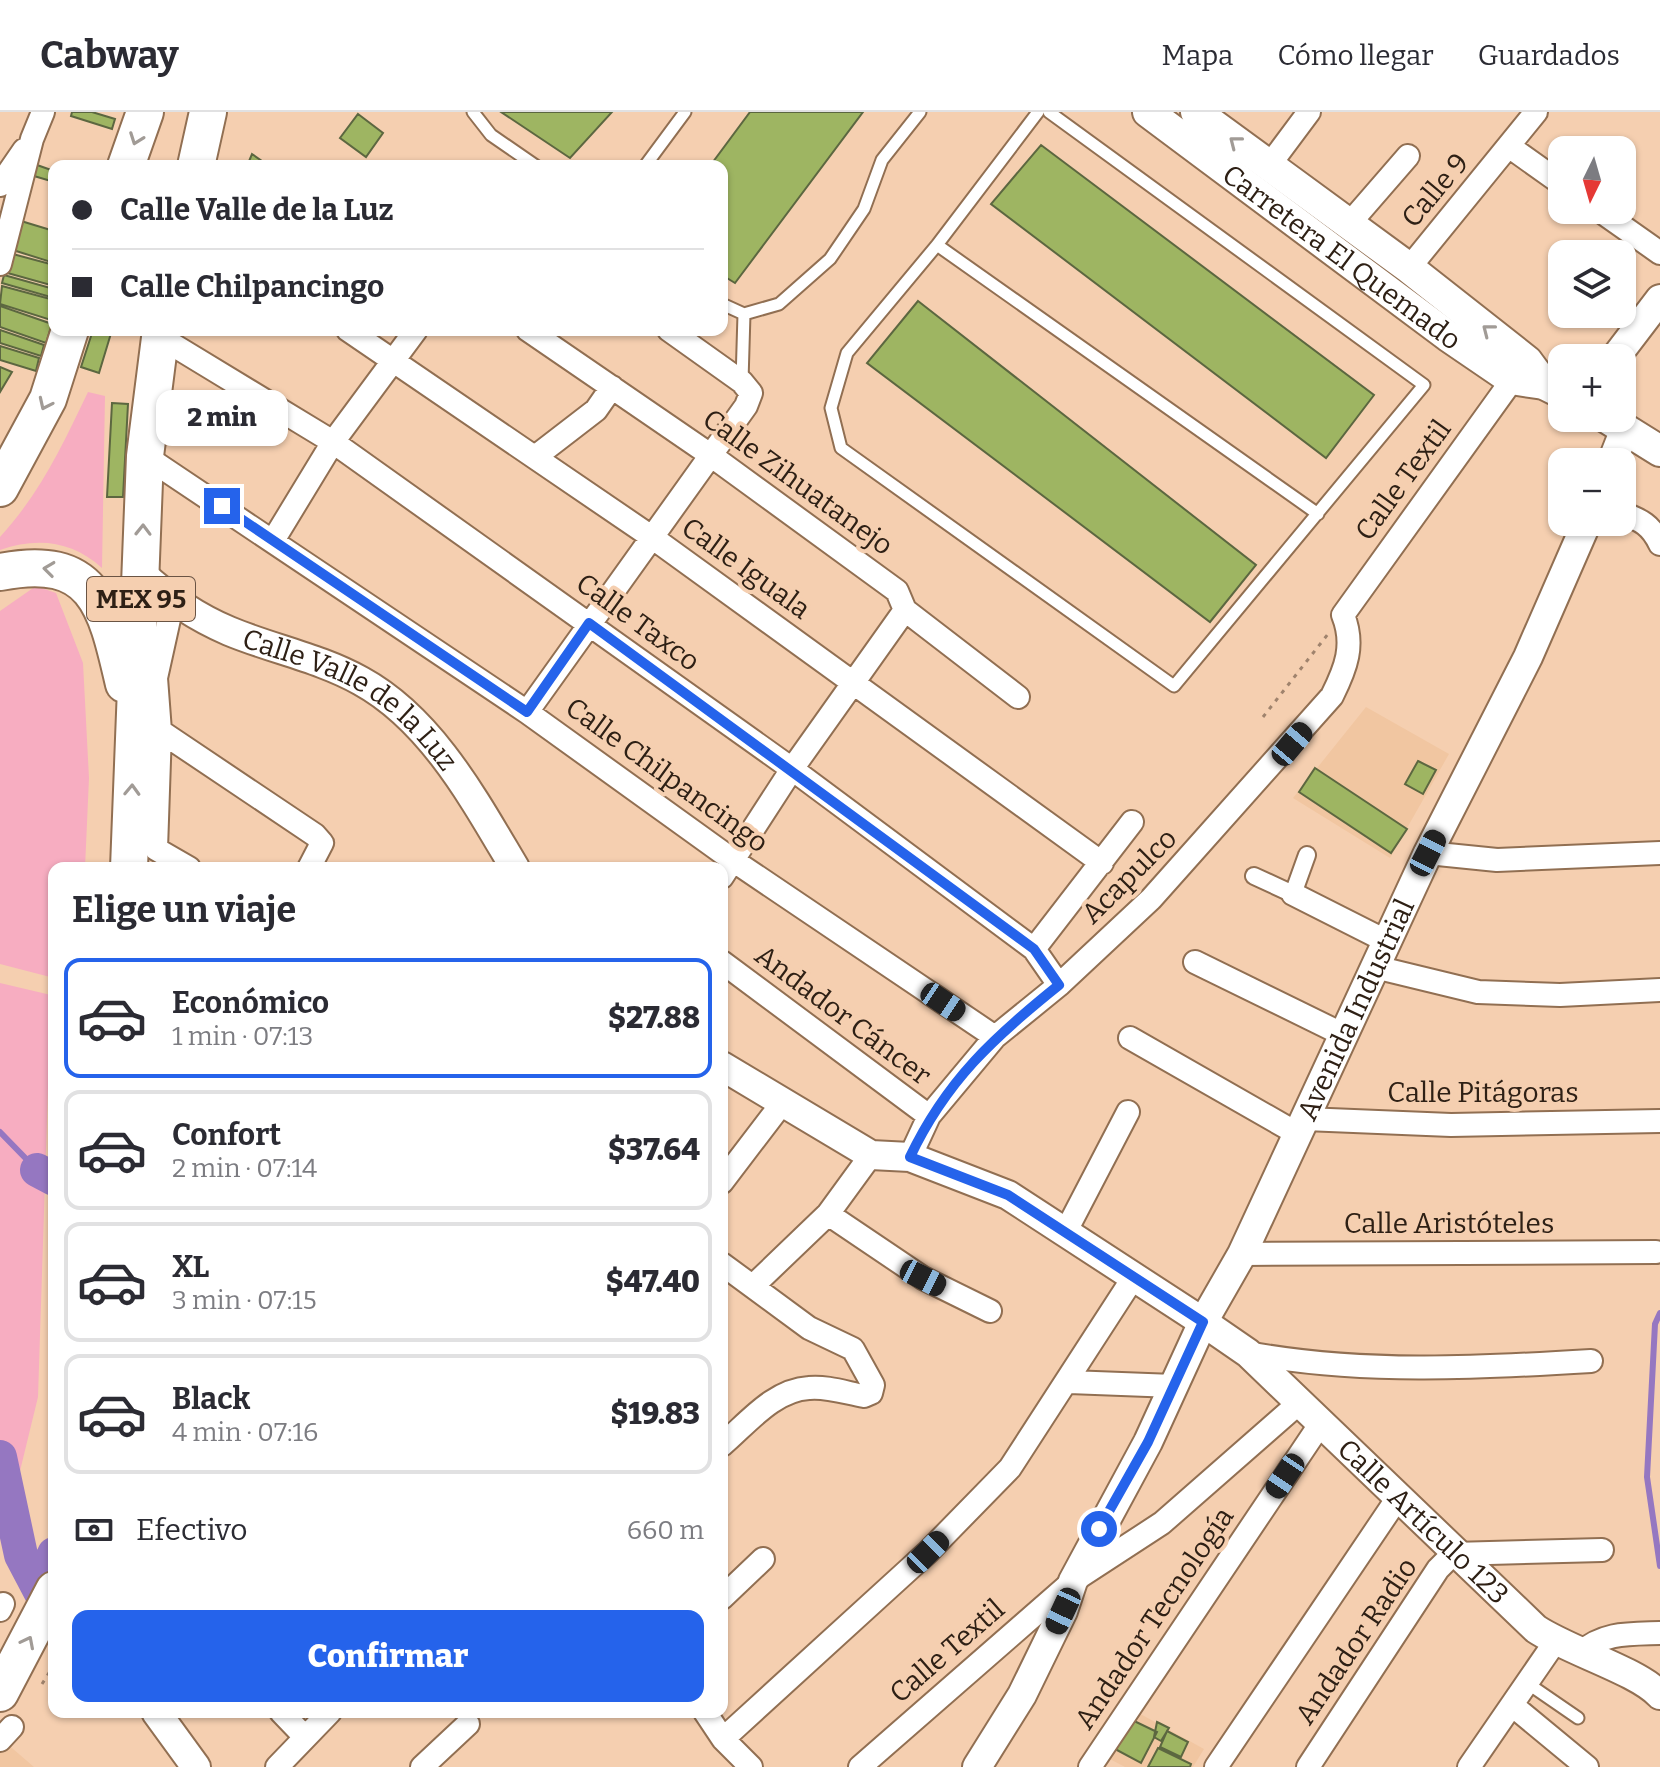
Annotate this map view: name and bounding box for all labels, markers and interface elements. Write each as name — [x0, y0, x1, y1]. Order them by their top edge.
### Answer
text: Cabway — [40, 32, 179, 78]
text: Mapa — [1162, 39, 1233, 72]
text: Cómo llegar — [1277, 39, 1434, 72]
text: Guardados — [1478, 39, 1620, 72]
one-way arrow — [129, 131, 145, 145]
north arrow — [1548, 136, 1636, 224]
map controls — [1548, 136, 1636, 536]
one-way arrow — [1229, 137, 1244, 151]
street label: Calle 9 — [1395, 146, 1475, 234]
street label: Carretera El Quemado — [1216, 157, 1467, 356]
text: Calle Valle de la Luz — [120, 192, 394, 228]
button: layers — [1548, 240, 1636, 328]
text: Calle Chilpancingo — [120, 269, 384, 305]
one-way arrow — [1483, 325, 1497, 340]
button: + — [1548, 344, 1636, 432]
callout: 2 min — [156, 390, 288, 446]
one-way arrow — [39, 395, 55, 410]
text: 2 min — [187, 402, 257, 433]
street label: Calle Zihuatanejo — [697, 402, 899, 562]
street label: Calle Textil — [1348, 413, 1458, 547]
button: − — [1548, 448, 1636, 536]
route end — [204, 488, 240, 524]
street label: Calle Iguala — [675, 510, 817, 626]
one-way arrow — [134, 523, 152, 536]
one-way arrow — [43, 561, 56, 578]
street label: Calle Taxco — [570, 566, 706, 678]
road number: MEX 95 — [87, 577, 195, 621]
street label: Calle Valle de la Luz — [238, 621, 465, 777]
street label: Calle Chilpancingo — [559, 691, 775, 859]
car — [1267, 718, 1317, 770]
one-way arrow — [123, 783, 140, 796]
street label: Acapulco — [1075, 822, 1183, 930]
car — [1406, 826, 1450, 880]
text: Elige un viaje — [72, 888, 296, 932]
street label: Avenida Industrial — [1290, 894, 1421, 1125]
street label: Andador Cáncer — [749, 938, 937, 1092]
car — [916, 979, 970, 1025]
icon: car — [76, 982, 148, 1054]
text: Económico — [172, 985, 329, 1021]
text: $27.88 — [608, 1000, 700, 1036]
text: 1 min · 07:13 — [172, 1021, 313, 1052]
street label: Calle Pitágoras — [1387, 1076, 1579, 1109]
icon: car — [76, 1114, 148, 1186]
text: Confort — [172, 1117, 281, 1153]
text: $37.64 — [608, 1132, 700, 1168]
text: 2 min · 07:14 — [172, 1153, 317, 1184]
street label: Calle Aristóteles — [1344, 1207, 1554, 1240]
icon: car — [76, 1246, 148, 1318]
text: XL — [172, 1249, 209, 1285]
car — [896, 1256, 950, 1300]
text: $47.40 — [606, 1264, 700, 1300]
text: 3 min · 07:15 — [172, 1285, 317, 1316]
icon: car — [76, 1378, 148, 1450]
text: Black — [172, 1381, 250, 1417]
text: $19.83 — [610, 1396, 700, 1432]
text: 4 min · 07:16 — [172, 1417, 318, 1448]
street label: Calle Artículo 123 — [1331, 1432, 1516, 1610]
car — [1262, 1449, 1308, 1503]
street label: Andador Tecnología — [1068, 1501, 1240, 1735]
icon: cash — [72, 1508, 116, 1552]
route start — [1081, 1511, 1117, 1547]
text: Efectivo — [136, 1512, 248, 1548]
text: 660 m — [627, 1515, 704, 1546]
car — [903, 1527, 953, 1577]
street label: Andador Radio — [1288, 1552, 1424, 1730]
car — [1042, 1584, 1084, 1638]
street label: Calle Textil — [883, 1592, 1011, 1710]
button: Confirmar — [72, 1610, 704, 1702]
one-way arrow — [18, 1635, 34, 1650]

